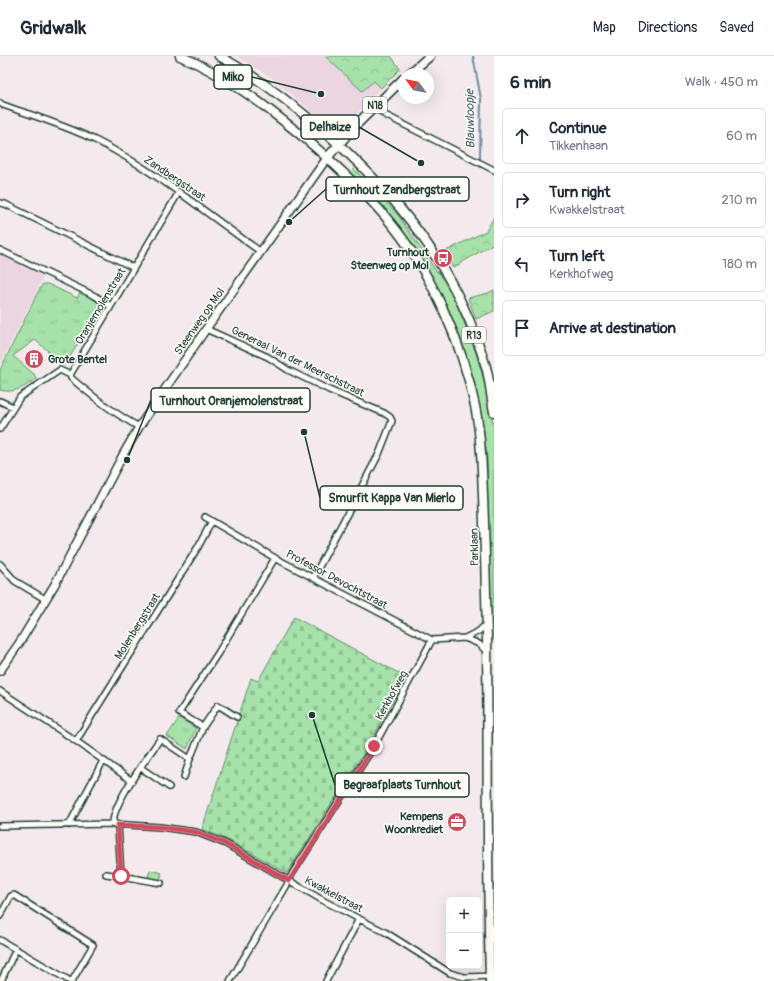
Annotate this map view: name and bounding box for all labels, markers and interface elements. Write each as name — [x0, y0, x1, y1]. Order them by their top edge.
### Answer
text: Gridwalk — [20, 16, 86, 40]
text: Map — [593, 19, 616, 36]
text: Directions — [638, 19, 697, 36]
text: Saved — [719, 19, 754, 36]
callout: Miko — [214, 65, 252, 89]
north arrow — [398, 68, 434, 104]
text: Miko — [222, 70, 245, 85]
text: 6 min — [510, 72, 551, 93]
text: Walk · 450 m — [685, 74, 758, 90]
water label: Blauwloopje — [462, 88, 479, 149]
road number: N18 — [363, 97, 387, 113]
callout: Delhaize — [301, 115, 359, 139]
text: Continue — [549, 119, 607, 138]
text: Delhaize — [309, 120, 352, 135]
icon: ahead — [511, 125, 533, 147]
text: 60 m — [726, 128, 757, 144]
text: Tikkenhaan — [549, 138, 608, 154]
street label: Zandbergstraat — [141, 153, 209, 204]
callout: Turnhout Zandbergstraat — [326, 177, 469, 201]
text: Turnhout Zandbergstraat — [332, 183, 462, 198]
text: Turn right — [549, 183, 610, 202]
icon: right — [511, 189, 533, 211]
text: 210 m — [721, 192, 757, 208]
text: Kwakkelstraat — [549, 202, 625, 218]
place label: Turnhout Steenweg op Mol — [350, 246, 430, 272]
bus stop icon: Turnhout Steenweg op Mol — [432, 247, 454, 269]
text: Turn left — [549, 247, 605, 266]
icon: left — [511, 253, 533, 275]
text: 180 m — [722, 256, 757, 272]
street label: Oranjemolenstraat — [72, 265, 129, 347]
text: Kerkhofweg — [549, 266, 613, 282]
street label: Steenweg op Mol — [172, 285, 227, 357]
icon: arrive — [511, 317, 533, 339]
text: Arrive at destination — [549, 319, 676, 338]
street label: Generaal Van der Meerschstraat — [229, 323, 367, 400]
road number: R13 — [462, 327, 486, 343]
building icon: Grote Bentel — [23, 348, 45, 370]
place label: Grote Bentel — [48, 353, 108, 366]
callout: Turnhout Oranjemolenstraat — [151, 388, 310, 412]
text: Turnhout Oranjemolenstraat — [158, 394, 304, 409]
callout: Smurfit Kappa Van Mierlo — [320, 486, 463, 510]
text: Smurfit Kappa Van Mierlo — [329, 491, 456, 506]
street label: Parklaan — [468, 528, 481, 566]
street label: Professor Devochtstraat — [284, 547, 390, 612]
street label: Molenbergstraat — [112, 590, 163, 662]
street label: Kerkhofweg — [373, 668, 411, 722]
route end — [365, 737, 383, 755]
callout: Begraafplaats Turnhout — [335, 773, 469, 797]
text: Begraafplaats Turnhout — [343, 778, 462, 793]
place label: Kempens Woonkrediet — [385, 810, 444, 836]
office icon: Kempens Woonkrediet — [446, 811, 468, 833]
route start — [112, 867, 130, 885]
street label: Kwakkelstraat — [302, 874, 366, 915]
map controls — [446, 897, 482, 969]
button: + — [446, 897, 482, 933]
button: − — [446, 933, 482, 969]

